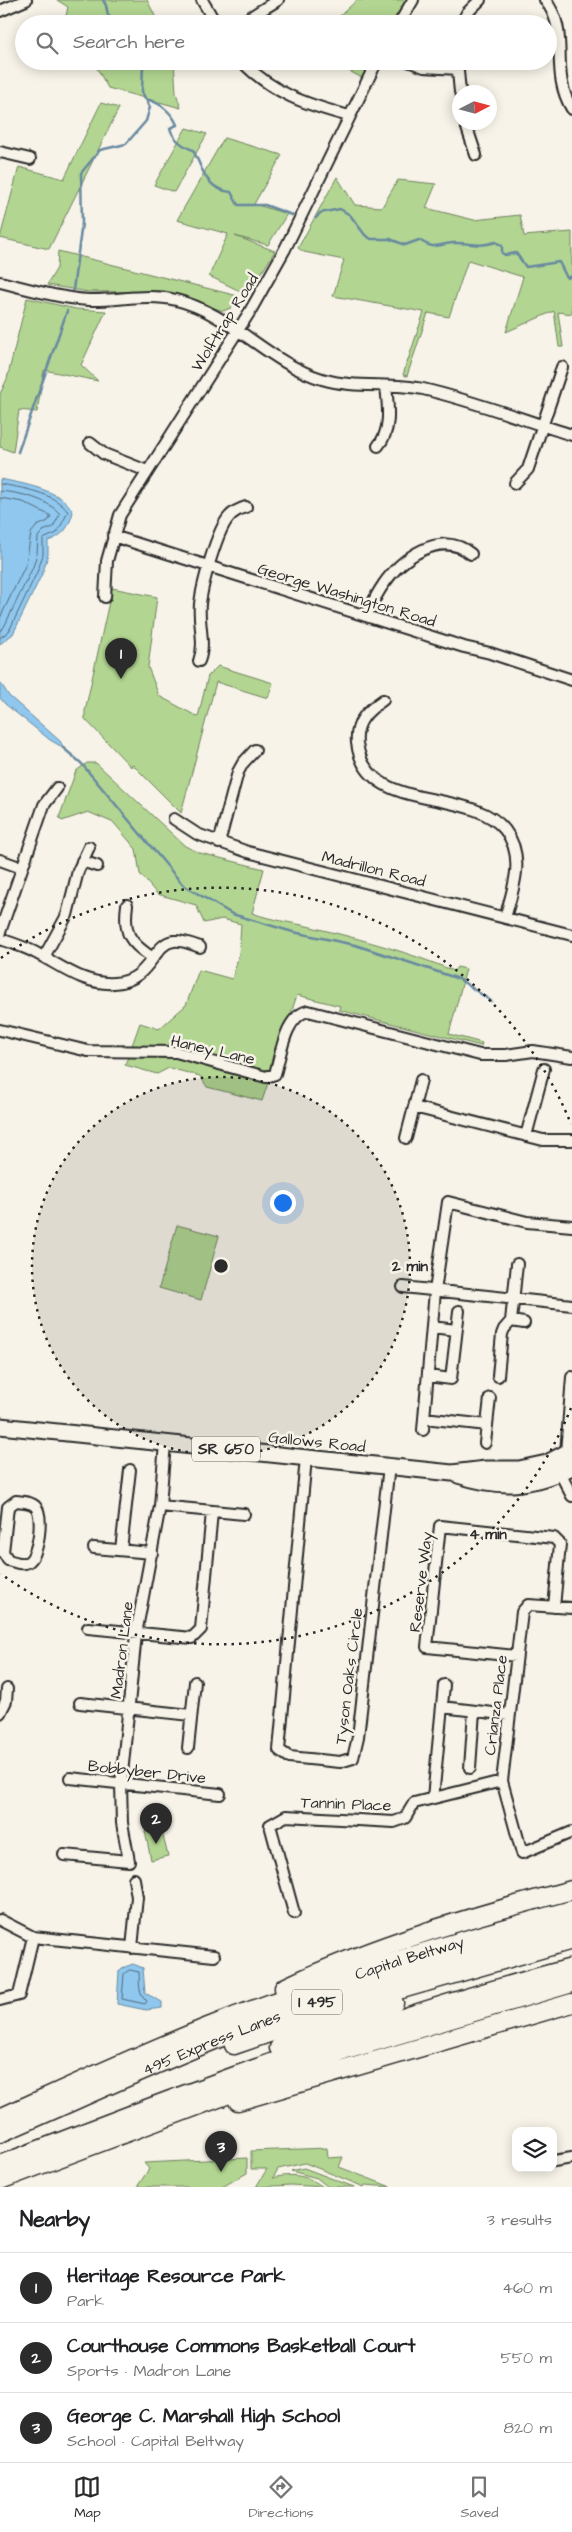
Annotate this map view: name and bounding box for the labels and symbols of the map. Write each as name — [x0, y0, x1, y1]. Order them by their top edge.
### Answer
north arrow — [452, 85, 497, 130]
street label: Wolftrap Road — [186, 269, 264, 376]
street label: George Washington Road — [255, 557, 439, 634]
pin: 1 — [105, 638, 137, 679]
street label: Madrillon Road — [320, 845, 428, 892]
street label: Haney Lane — [168, 1030, 257, 1071]
your location — [270, 1190, 296, 1216]
text: 2 min — [391, 1256, 429, 1277]
centre of rings — [212, 1257, 230, 1275]
street label: Gallows Road — [267, 1426, 366, 1458]
road number: SR 650 — [192, 1436, 260, 1462]
text: 4 min — [469, 1524, 507, 1545]
street label: Reserve Way — [404, 1530, 439, 1634]
street label: Madron Lane — [105, 1600, 139, 1700]
street label: Tyson Oaks Circle — [330, 1606, 369, 1746]
street label: Crianza Place — [479, 1653, 513, 1757]
street label: Bobbyber Drive — [87, 1755, 207, 1790]
street label: Tannin Place — [300, 1791, 392, 1817]
pin: 2 — [140, 1803, 172, 1844]
street label: Capital Beltway — [352, 1931, 467, 1985]
road number: I 495 — [292, 1990, 342, 2014]
street label: 495 Express Lanes — [139, 2005, 284, 2081]
pin: 3 — [205, 2131, 237, 2172]

